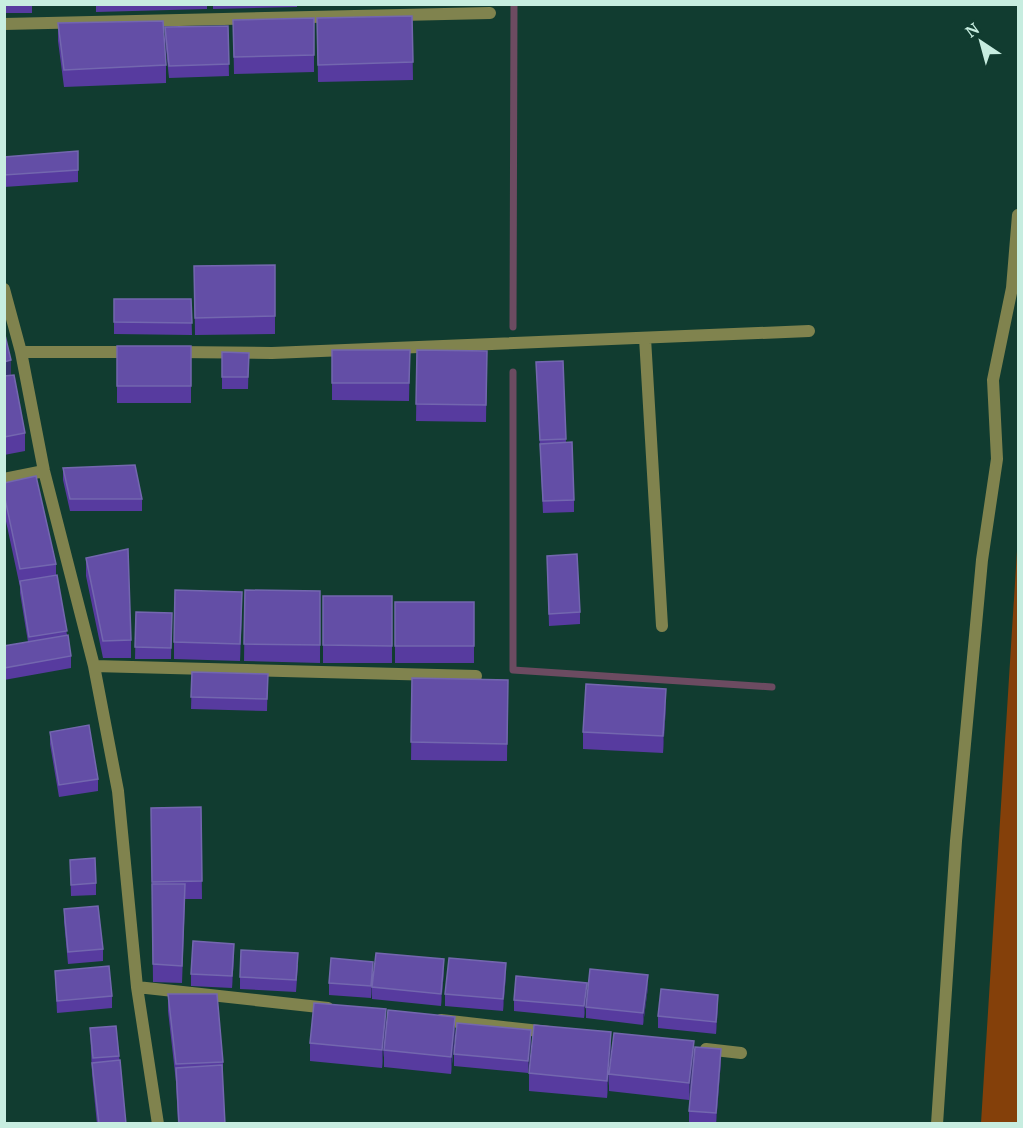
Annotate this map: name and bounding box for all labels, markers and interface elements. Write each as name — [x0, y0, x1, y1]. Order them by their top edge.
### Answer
north arrow — [951, 12, 1011, 72]
text: N — [961, 17, 984, 42]

